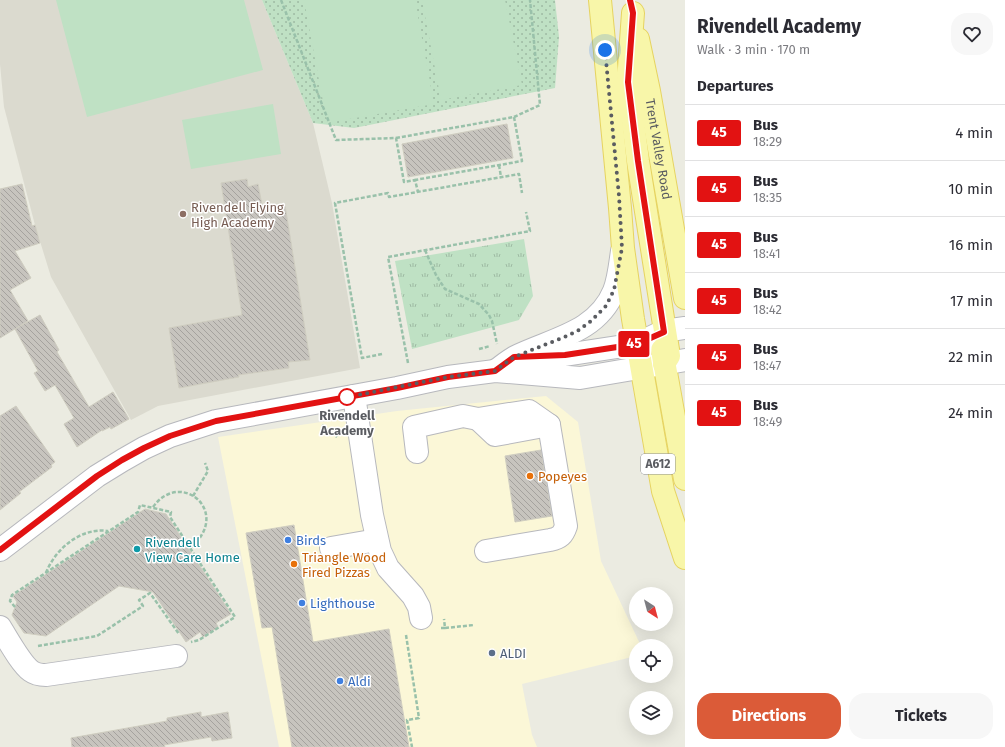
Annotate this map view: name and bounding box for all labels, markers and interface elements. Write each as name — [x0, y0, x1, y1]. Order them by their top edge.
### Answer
button: heart — [951, 13, 993, 55]
text: Rivendell Academy — [697, 15, 861, 38]
your location — [595, 40, 615, 60]
text: Walk · 3 min · 170 m — [697, 42, 810, 57]
text: Departures — [697, 77, 774, 95]
street label: Trent Valley Road — [642, 98, 675, 201]
text: Bus — [753, 116, 778, 134]
text: 45 — [711, 124, 727, 141]
text: 4 min — [955, 124, 993, 142]
text: 18:29 — [753, 134, 782, 149]
text: Bus — [753, 172, 778, 190]
text: 45 — [711, 180, 727, 197]
text: 10 min — [948, 180, 993, 198]
text: 18:35 — [753, 190, 782, 205]
place label: Rivendell Flying High Academy — [191, 200, 284, 230]
marker: Rivendell Flying High Academy — [178, 209, 188, 219]
text: Bus — [753, 228, 778, 246]
text: 45 — [711, 236, 727, 253]
text: 16 min — [949, 236, 993, 254]
text: 18:41 — [753, 246, 781, 261]
text: Bus — [753, 284, 778, 302]
text: 45 — [711, 292, 727, 309]
text: 17 min — [950, 292, 993, 310]
text: 18:42 — [753, 302, 782, 317]
line badge: 45 — [616, 331, 652, 357]
text: 45 — [626, 335, 642, 352]
text: Bus — [753, 340, 778, 358]
text: 45 — [711, 348, 727, 365]
text: 22 min — [948, 348, 993, 366]
text: 18:47 — [753, 358, 781, 373]
marker: Rivendell Academy — [338, 388, 356, 406]
text: Bus — [753, 396, 778, 414]
text: 45 — [711, 404, 727, 421]
text: 24 min — [948, 404, 993, 422]
place label: Rivendell Academy — [319, 408, 375, 438]
text: 18:49 — [753, 414, 782, 429]
road number: A612 — [641, 454, 675, 474]
place label: Popeyes — [538, 469, 587, 484]
marker: Popeyes — [525, 471, 535, 481]
place label: Birds — [296, 533, 326, 548]
place label: Rivendell View Care Home — [145, 535, 240, 565]
marker: Birds — [283, 535, 293, 545]
marker: Rivendell View Care Home — [132, 544, 142, 554]
place label: Triangle Wood Fired Pizzas — [302, 550, 386, 580]
marker: Triangle Wood Fired Pizzas — [289, 559, 299, 569]
north arrow — [629, 587, 673, 631]
map controls — [629, 587, 673, 735]
place label: Lighthouse — [310, 596, 375, 611]
marker: Lighthouse — [297, 598, 307, 608]
button: locate — [629, 639, 673, 683]
place label: ALDI — [500, 646, 526, 661]
marker: ALDI — [487, 648, 497, 658]
place label: Aldi — [348, 674, 371, 689]
marker: Aldi — [335, 676, 345, 686]
button: layers — [629, 691, 673, 735]
button: Directions — [697, 693, 841, 739]
button: Tickets — [849, 693, 993, 739]

